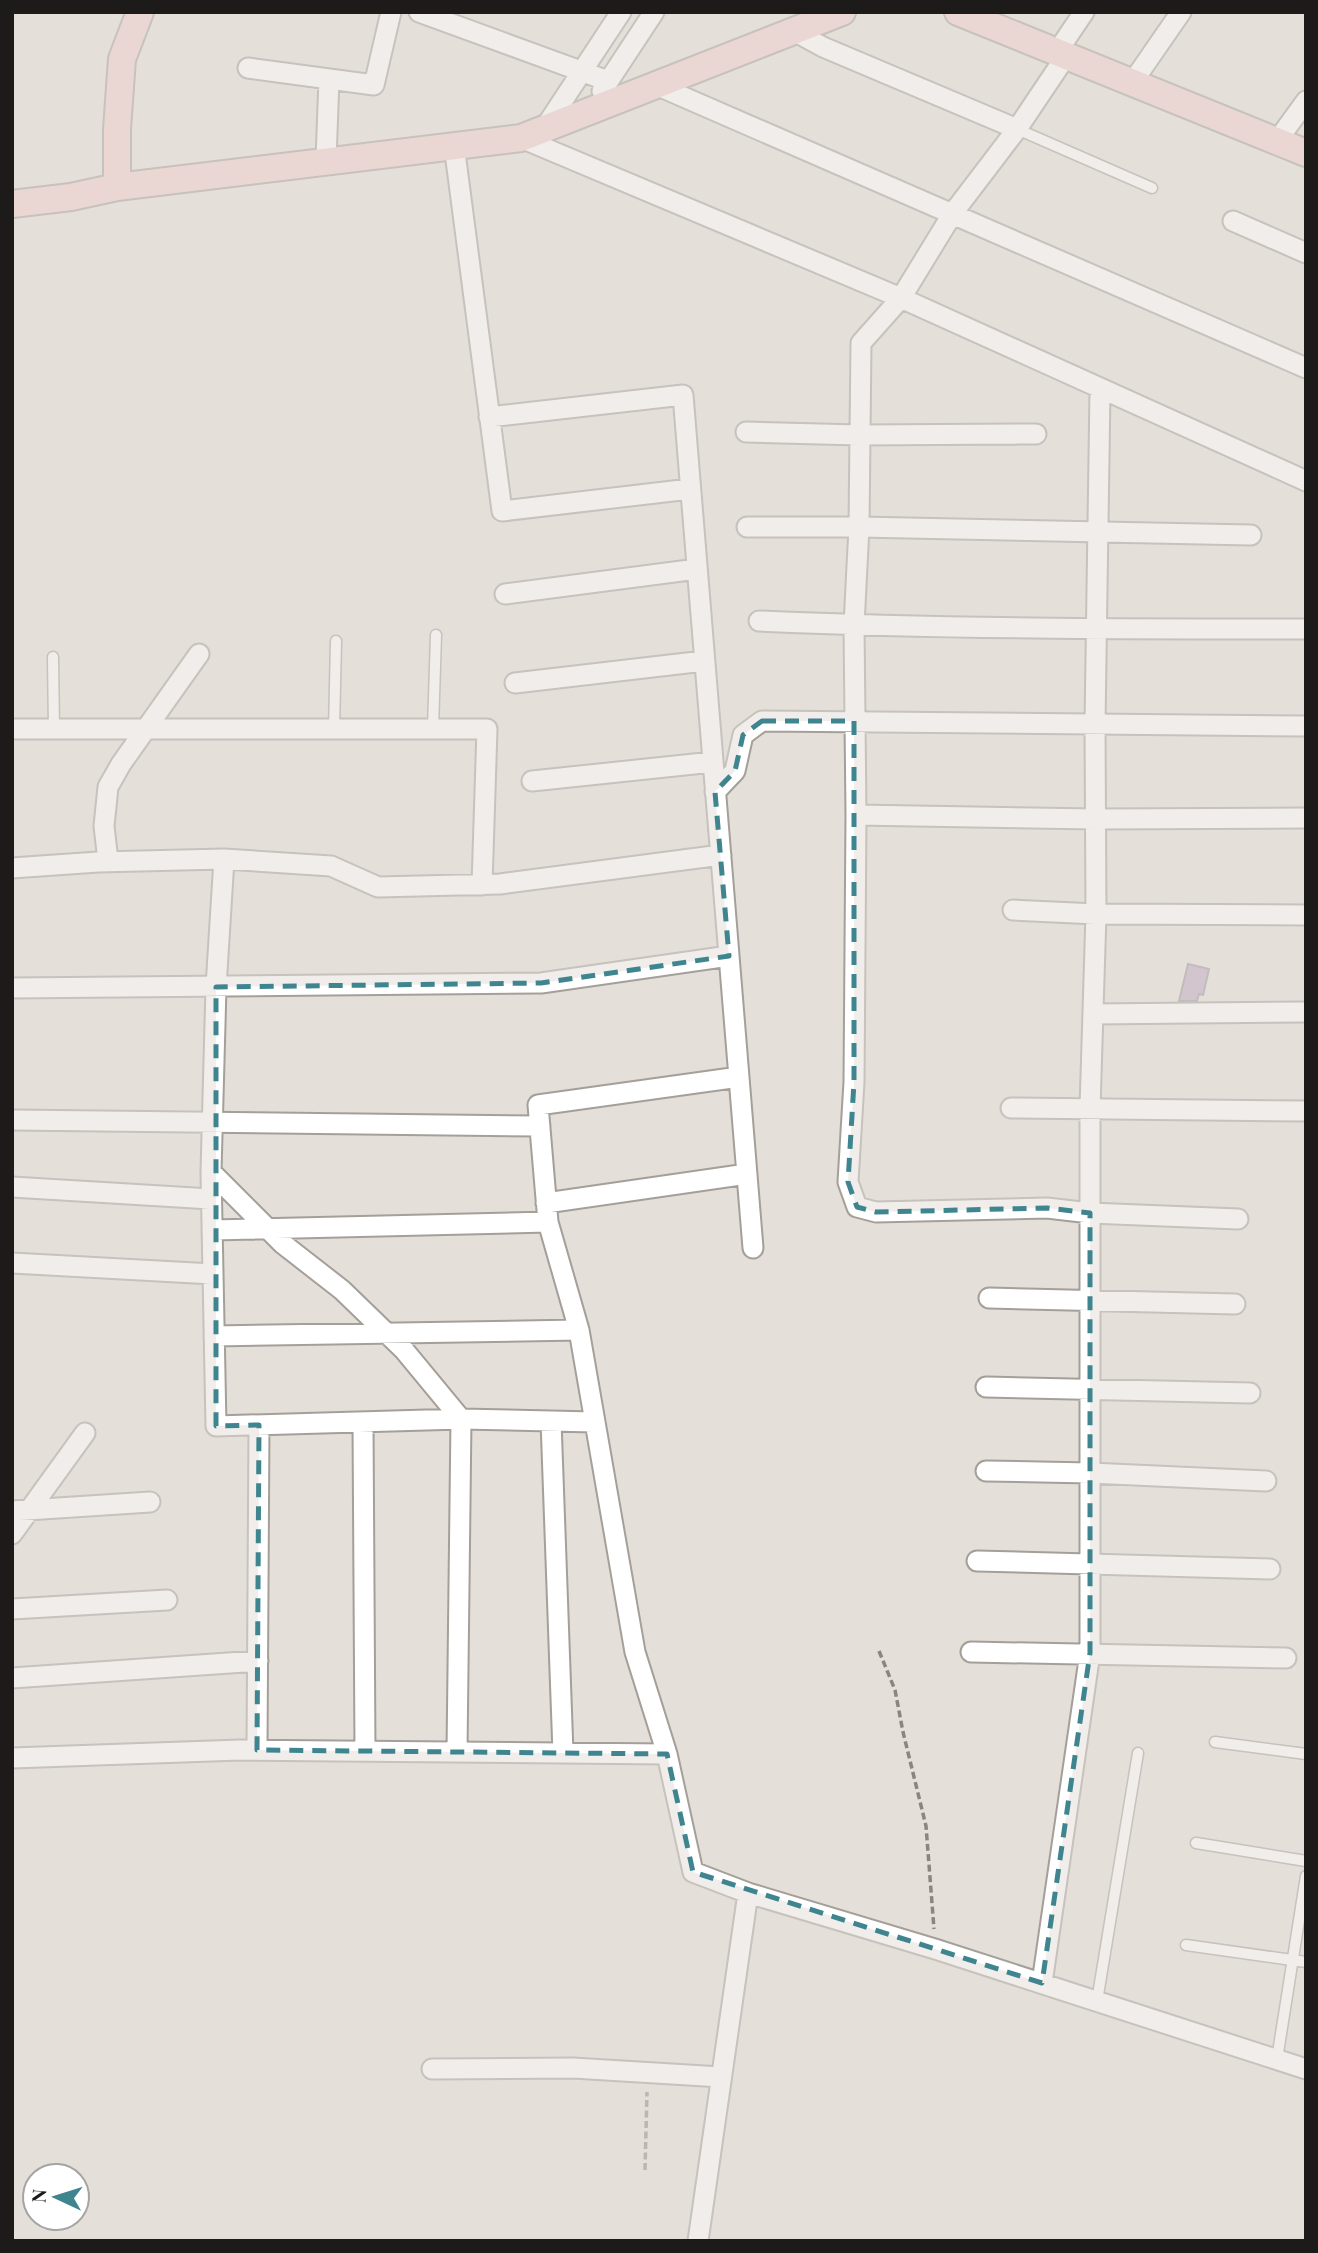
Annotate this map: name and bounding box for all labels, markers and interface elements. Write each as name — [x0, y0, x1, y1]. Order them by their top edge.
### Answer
north arrow — [21, 2162, 91, 2232]
text: N — [25, 2188, 52, 2203]

